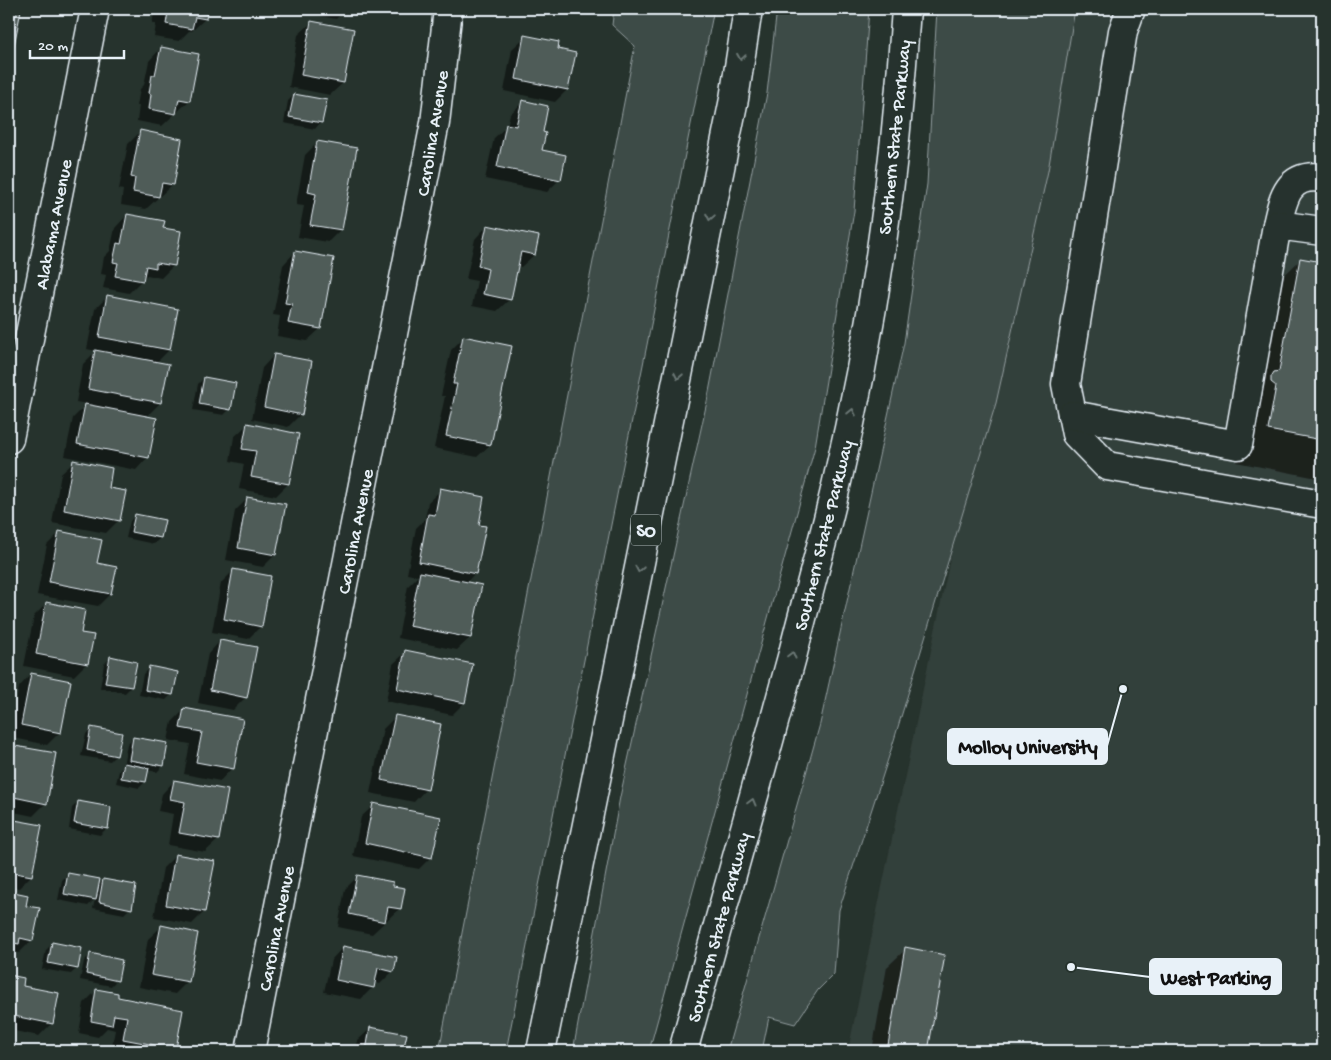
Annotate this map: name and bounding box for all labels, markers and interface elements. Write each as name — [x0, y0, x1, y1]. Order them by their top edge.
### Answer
scale bar — [30, 28, 124, 60]
text: 20 m — [38, 38, 68, 56]
street label: Southern State Parkway — [875, 38, 918, 236]
one-way arrow — [736, 53, 746, 61]
street label: Carolina Avenue — [413, 69, 456, 198]
street label: Alabama Avenue — [32, 157, 79, 292]
one-way arrow — [705, 212, 716, 221]
one-way arrow — [673, 371, 683, 380]
one-way arrow — [846, 408, 856, 417]
street label: Southern State Parkway — [791, 438, 860, 634]
street label: Carolina Avenue — [334, 467, 381, 596]
road number: SO — [631, 514, 661, 546]
one-way arrow — [634, 565, 644, 574]
one-way arrow — [786, 651, 797, 660]
callout: Molloy University — [948, 729, 1107, 764]
text: Molloy University — [958, 738, 1098, 761]
one-way arrow — [746, 798, 756, 806]
street label: Southern State Parkway — [684, 830, 757, 1025]
street label: Carolina Avenue — [255, 864, 302, 993]
callout: West Parking — [1150, 959, 1281, 994]
text: West Parking — [1160, 969, 1271, 992]

